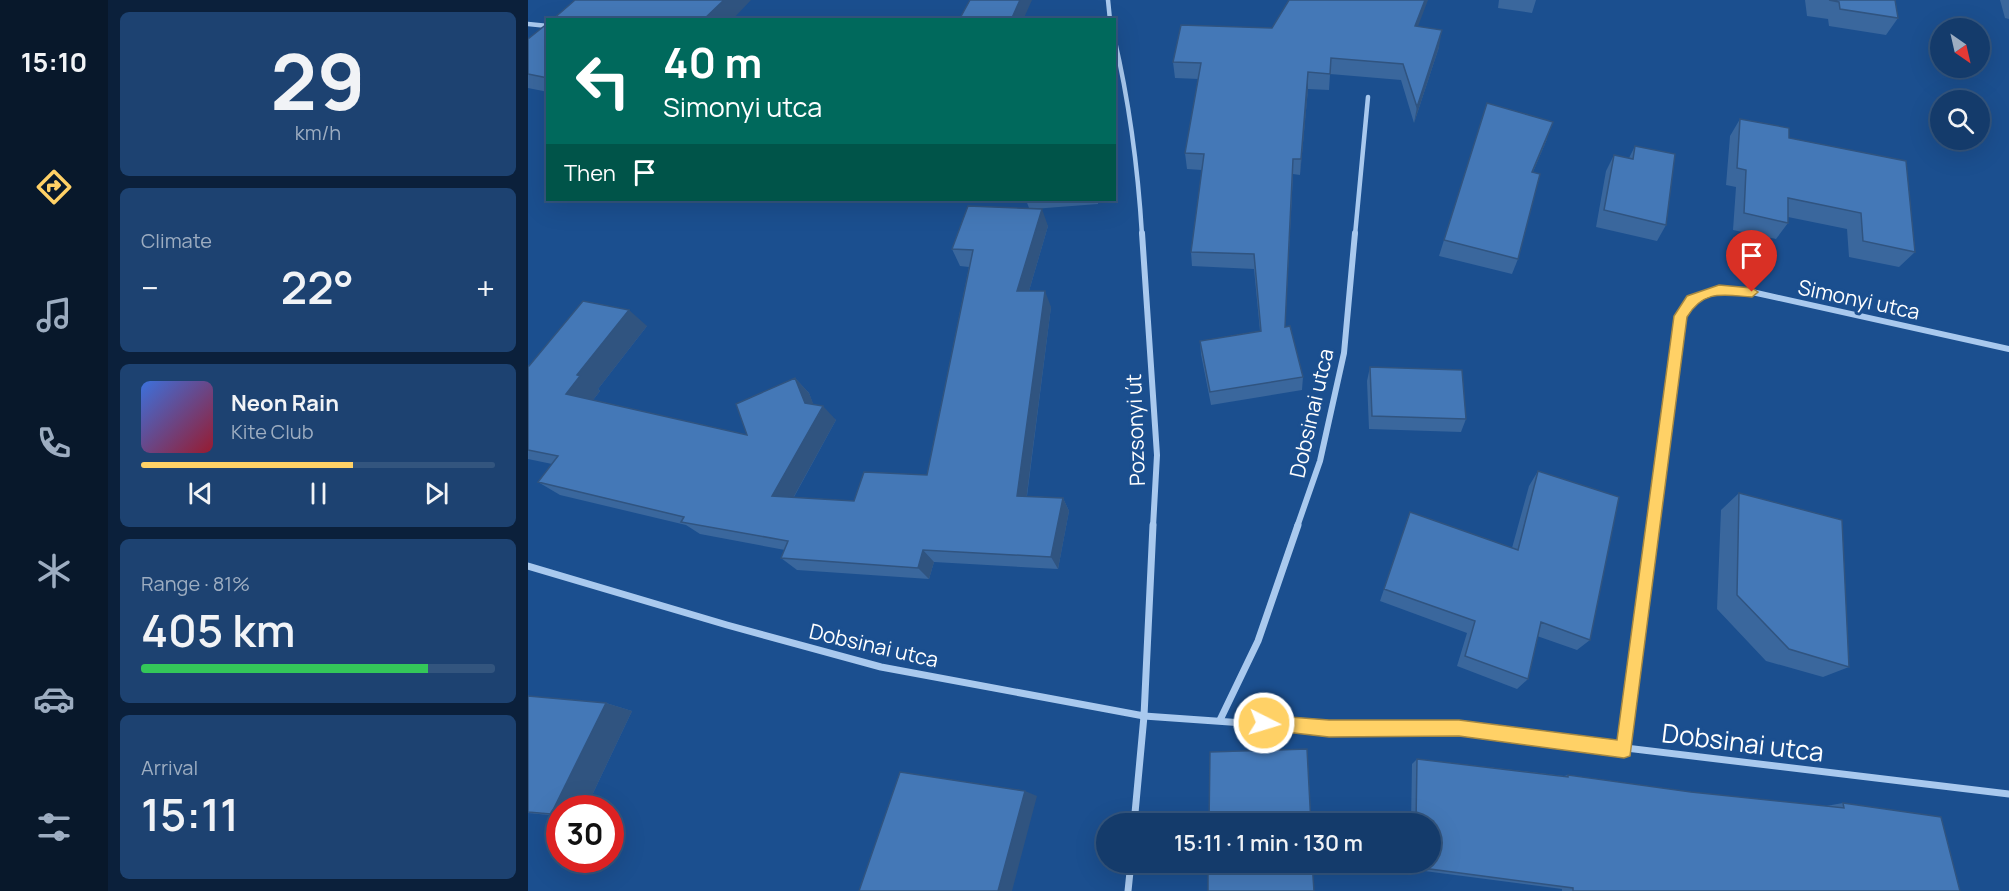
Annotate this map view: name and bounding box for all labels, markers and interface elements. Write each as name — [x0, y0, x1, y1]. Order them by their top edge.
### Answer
north arrow — [1930, 18, 1990, 78]
map controls — [1930, 18, 1990, 150]
text: 29 — [271, 27, 365, 133]
text: 40 m — [663, 33, 762, 91]
icon: left — [564, 42, 642, 120]
text: 15:10 — [21, 43, 87, 80]
text: Simonyi utca — [663, 88, 822, 125]
button: search — [1930, 90, 1990, 150]
text: km/h — [295, 119, 341, 146]
icon: arrive — [628, 156, 661, 189]
text: Then — [564, 158, 616, 188]
icon: directions — [33, 166, 75, 208]
text: Climate — [141, 227, 212, 254]
pin — [1726, 230, 1777, 292]
icon: arrive — [1735, 239, 1768, 272]
text: 22° — [281, 256, 354, 318]
text: − — [141, 265, 159, 310]
text: + — [476, 265, 495, 310]
street label: Simonyi utca — [1795, 272, 1923, 326]
icon: music — [33, 294, 75, 336]
street label: Dobsinai utca — [1283, 346, 1339, 480]
street label: Pozsonyi út — [1119, 373, 1151, 487]
text: Neon Rain — [231, 388, 339, 418]
text: Kite Club — [231, 418, 314, 445]
icon: phone — [33, 422, 75, 464]
icon: previous — [184, 477, 217, 510]
icon: pause — [302, 477, 335, 510]
icon: next — [420, 477, 453, 510]
icon: climate — [33, 550, 75, 592]
text: Range · 81% — [141, 570, 250, 597]
text: 405 km — [141, 599, 296, 661]
street label: Dobsinai utca — [807, 617, 941, 673]
icon: car — [33, 678, 75, 720]
position arrow — [1232, 691, 1296, 755]
street label: Dobsinai utca — [1660, 714, 1826, 770]
text: Arrival — [141, 754, 198, 781]
text: 15:11 — [141, 783, 239, 845]
speed limit sign: 30 — [546, 795, 624, 873]
icon: filters — [33, 806, 75, 848]
text: 15:11 · 1 min · 130 m — [1174, 828, 1363, 858]

